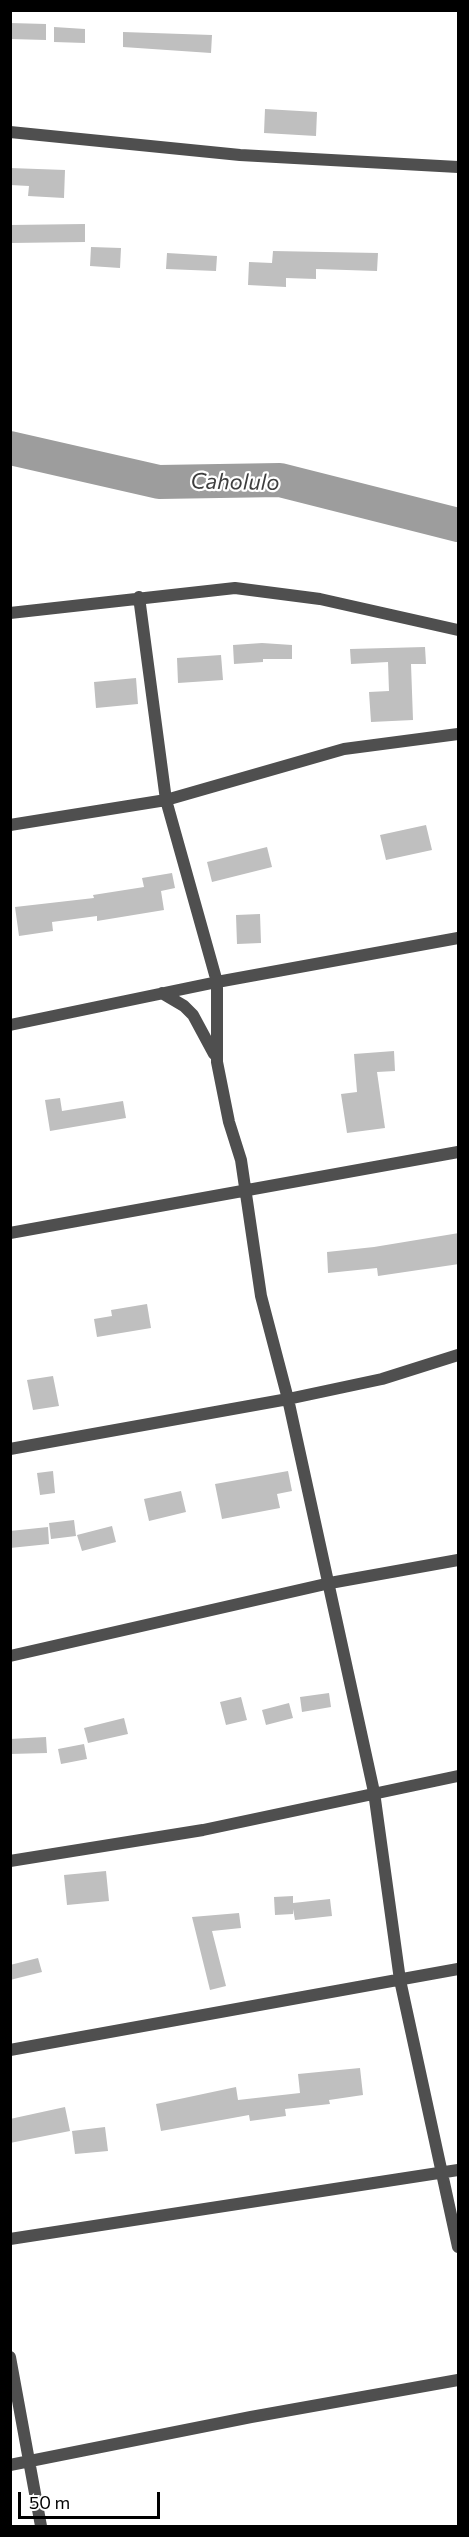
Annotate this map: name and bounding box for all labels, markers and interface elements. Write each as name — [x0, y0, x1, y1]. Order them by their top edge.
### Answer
water label: Caholulo — [190, 468, 280, 496]
scale bar — [21, 2480, 164, 2518]
text: 50 m — [29, 2491, 70, 2513]

